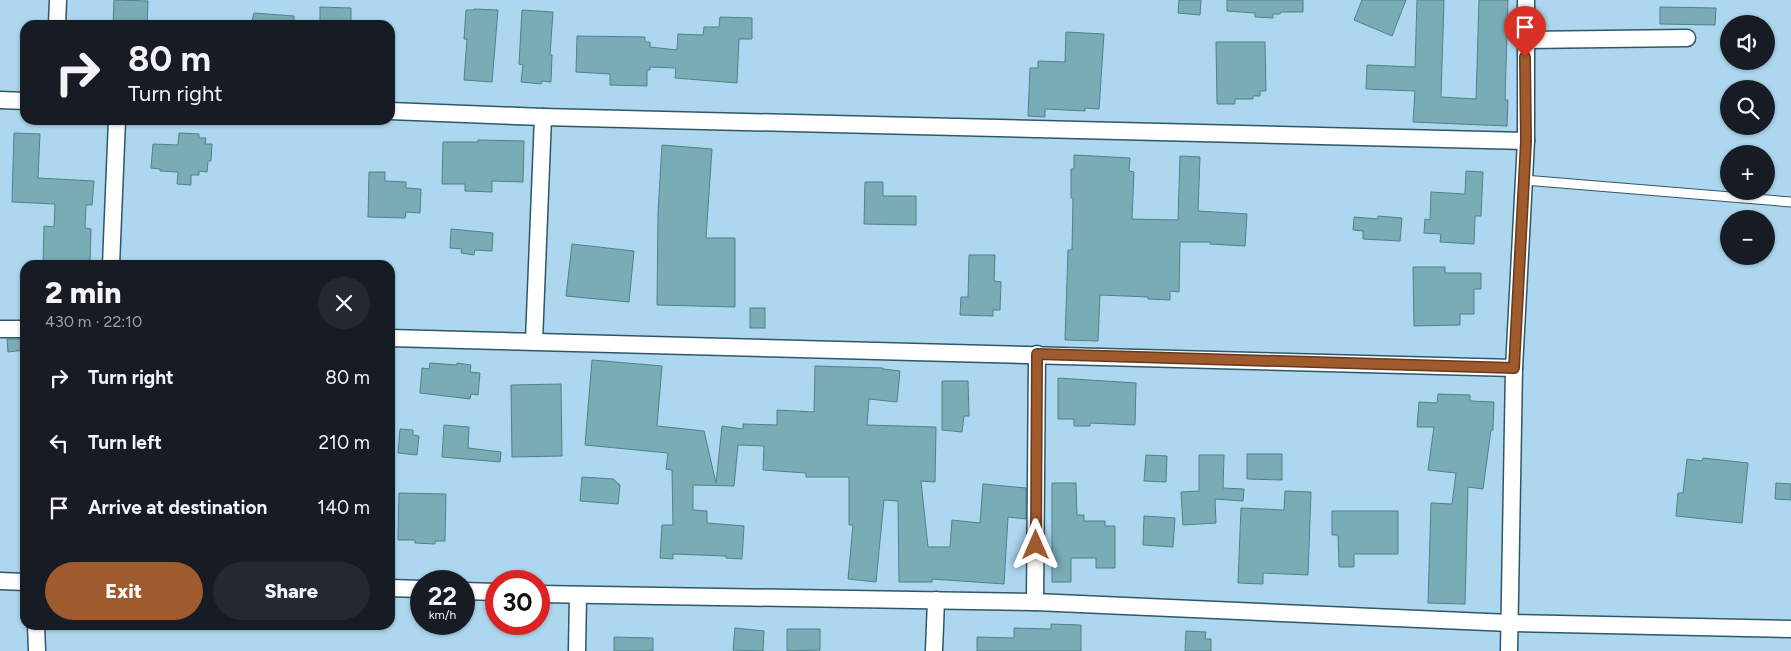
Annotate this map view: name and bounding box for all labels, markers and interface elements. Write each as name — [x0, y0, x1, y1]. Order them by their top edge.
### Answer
pin — [1504, 6, 1546, 57]
icon: arrive — [1511, 13, 1539, 41]
map controls — [1720, 15, 1775, 265]
button: sound — [1720, 15, 1775, 70]
text: 80 m — [128, 38, 211, 80]
icon: right — [45, 40, 110, 105]
text: Turn right — [128, 80, 223, 107]
button: search — [1720, 80, 1775, 135]
button: + — [1720, 145, 1775, 200]
button: − — [1720, 210, 1775, 265]
text: 2 min — [45, 274, 122, 311]
button: close — [318, 277, 370, 329]
text: 430 m · 22:10 — [45, 312, 142, 331]
icon: right — [45, 364, 73, 392]
text: Turn right — [88, 366, 174, 389]
text: 80 m — [325, 366, 370, 389]
icon: left — [45, 429, 73, 457]
text: Turn left — [88, 431, 162, 454]
text: 210 m — [318, 431, 370, 454]
icon: arrive — [45, 494, 73, 522]
text: Arrive at destination — [88, 496, 267, 519]
text: 140 m — [317, 496, 370, 519]
position arrow — [1009, 518, 1061, 570]
button: Exit — [45, 562, 203, 620]
button: Share — [213, 562, 370, 620]
speed limit sign: 30 — [485, 570, 550, 635]
text: 22 — [428, 581, 457, 611]
text: km/h — [429, 608, 456, 622]

